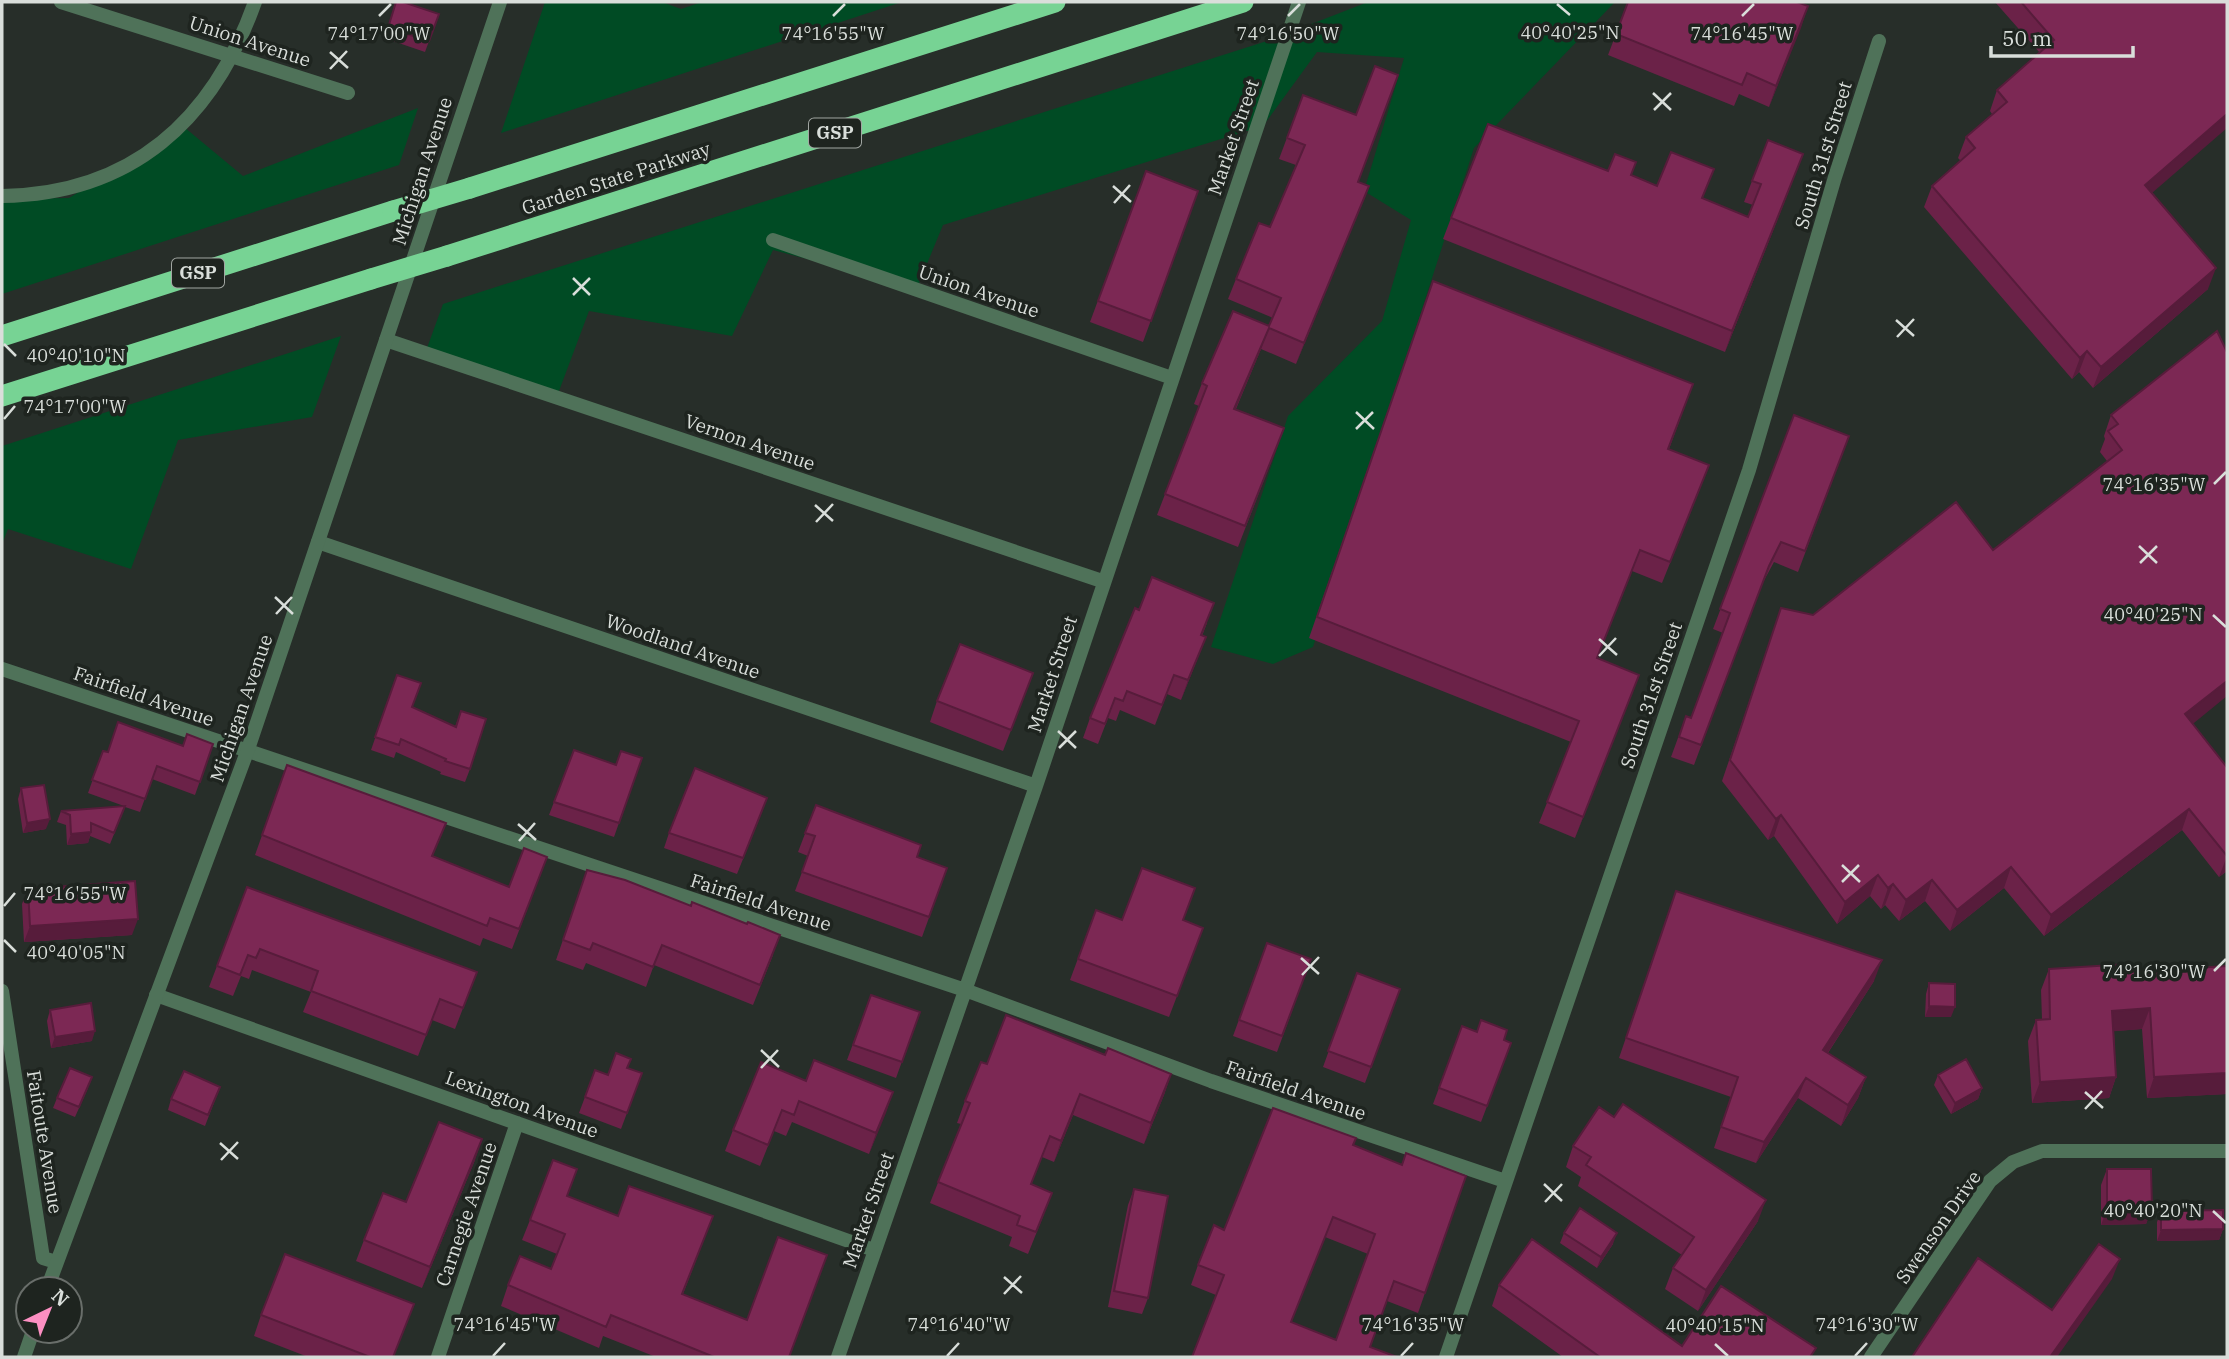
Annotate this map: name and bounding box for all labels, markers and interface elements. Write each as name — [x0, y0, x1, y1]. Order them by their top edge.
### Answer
street label: Union Avenue — [186, 10, 314, 72]
scale bar — [1991, 14, 2133, 58]
text: 40°40'25"N — [1521, 21, 1620, 44]
text: 74°17'00"W — [328, 22, 431, 45]
text: 74°16'55"W — [782, 22, 885, 45]
text: 74°16'50"W — [1237, 22, 1340, 45]
text: 74°16'45"W — [1691, 22, 1794, 45]
text: 50 m — [2002, 24, 2052, 52]
street label: Market Street — [1202, 76, 1264, 198]
street label: South 31st Street — [1789, 78, 1857, 232]
street label: Michigan Avenue — [387, 94, 457, 248]
road number: GSP — [809, 118, 861, 148]
street label: Garden State Parkway — [519, 136, 714, 220]
road number: GSP — [172, 258, 224, 288]
street label: Union Avenue — [915, 259, 1043, 323]
text: 40°40'10"N — [27, 344, 126, 367]
text: 74°17'00"W — [24, 395, 127, 418]
street label: Vernon Avenue — [682, 408, 818, 476]
text: 74°16'35"W — [2103, 473, 2206, 496]
text: 40°40'25"N — [2104, 603, 2203, 626]
street label: Woodland Avenue — [603, 608, 763, 684]
street label: Market Street — [1022, 613, 1082, 735]
street label: South 31st Street — [1615, 618, 1687, 771]
street label: Michigan Avenue — [205, 631, 277, 785]
street label: Fairfield Avenue — [71, 661, 217, 731]
street label: Fairfield Avenue — [687, 868, 835, 936]
text: 74°16'55"W — [24, 882, 127, 905]
text: 40°40'05"N — [27, 941, 126, 964]
text: 74°16'30"W — [2103, 960, 2206, 983]
street label: Fairfield Avenue — [1223, 1055, 1369, 1125]
street label: Lexington Avenue — [442, 1065, 602, 1143]
street label: Faitoute Avenue — [22, 1069, 68, 1215]
street label: Carnegie Avenue — [430, 1139, 502, 1289]
street label: Market Street — [837, 1149, 899, 1271]
street label: Swenson Drive — [1890, 1166, 1986, 1288]
text: 40°40'20"N — [2104, 1199, 2203, 1222]
north arrow — [14, 1275, 84, 1345]
text: N — [47, 1284, 74, 1311]
text: 74°16'45"W — [454, 1313, 557, 1336]
text: 74°16'40"W — [908, 1313, 1011, 1336]
text: 74°16'35"W — [1362, 1313, 1465, 1336]
text: 74°16'30"W — [1816, 1313, 1919, 1336]
text: 40°40'15"N — [1666, 1314, 1765, 1337]

